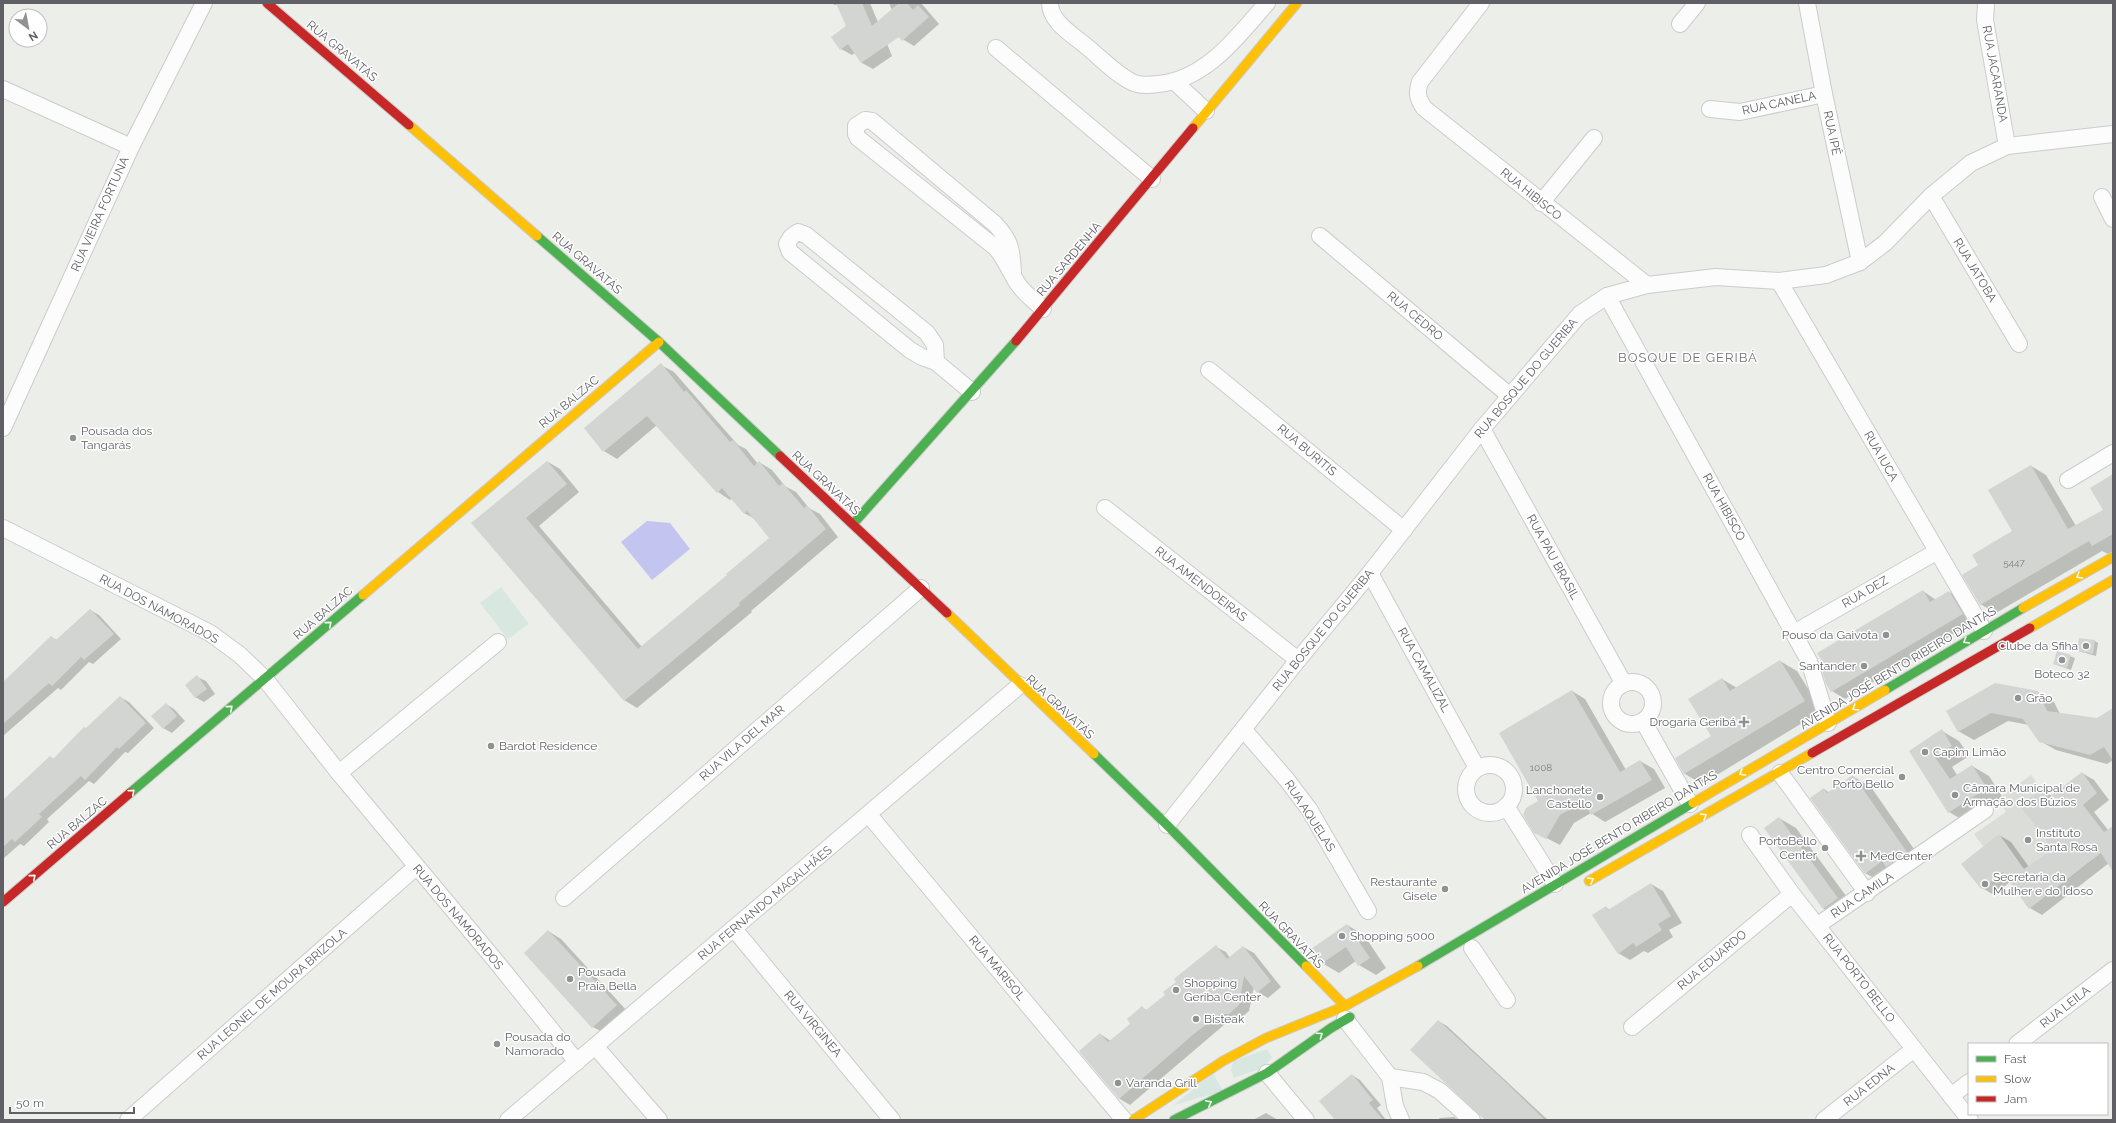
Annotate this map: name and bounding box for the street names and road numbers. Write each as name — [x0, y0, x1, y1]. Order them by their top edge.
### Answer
street label: RUA GRAVATÁS — [304, 17, 380, 85]
street label: RUA JACARANDA — [1980, 24, 2010, 124]
street label: RUA CANELA — [1741, 88, 1817, 118]
street label: RUA IPÊ — [1820, 109, 1844, 157]
street label: RUA VIEIRA FORTUNA — [68, 154, 132, 274]
street label: RUA HIBISCO — [1498, 165, 1564, 223]
street label: RUA SARDENHA — [1034, 219, 1104, 299]
street label: RUA GRAVATÁS — [549, 229, 625, 297]
street label: RUA JATOBA — [1950, 236, 2000, 304]
street label: RUA CEDRO — [1384, 289, 1446, 343]
street label: RUA BOSQUE DO GUERIBA — [1472, 315, 1580, 441]
street label: RUA BALZAC — [536, 373, 602, 431]
street label: RUA BURITIS — [1275, 421, 1339, 479]
street label: RUA IUCA — [1861, 428, 1901, 484]
street label: RUA GRAVATÁS — [789, 448, 863, 518]
street label: RUA HIBISCO — [1700, 471, 1748, 543]
street label: RUA PAU BRASIL — [1524, 512, 1582, 602]
street label: RUA AMENDOEIRAS — [1152, 544, 1250, 624]
street label: RUA BOSQUE DO GUERIBA — [1270, 566, 1376, 694]
street label: RUA DOS NAMORADOS — [97, 572, 221, 646]
street label: RUA DEZ — [1840, 573, 1891, 611]
street label: RUA BALZAC — [291, 583, 355, 643]
street label: AVENIDA JOSÉ BENTO RIBEIRO DANTAS — [1797, 604, 1999, 732]
street label: RUA CAMALIZAL — [1395, 625, 1453, 715]
street label: RUA GRAVATÁS — [1023, 672, 1097, 742]
street label: RUA VILA DEL MAR — [697, 702, 787, 784]
street label: AVENIDA JOSÉ BENTO RIBEIRO DANTAS — [1518, 768, 1720, 896]
street label: RUA AQUELAS — [1282, 778, 1338, 854]
street label: RUA BALZAC — [44, 794, 110, 852]
street label: RUA FERNANDO MAGALHÃES — [695, 843, 835, 963]
street label: RUA DOS NAMORADOS — [410, 862, 506, 972]
street label: RUA CAMILA — [1828, 869, 1896, 921]
street label: RUA GRAVATÁS — [1256, 899, 1326, 971]
street label: RUA LEONEL DE MOURA BRIZOLA — [195, 925, 349, 1063]
street label: RUA EDUARDO — [1675, 927, 1749, 993]
street label: RUA PORTO BELLO — [1820, 931, 1898, 1025]
street label: RUA MARISOL — [966, 933, 1028, 1003]
street label: RUA LEILA — [2037, 983, 2093, 1031]
street label: RUA VIRGINEA — [781, 988, 845, 1060]
street label: RUA EDNA — [1841, 1061, 1897, 1109]

